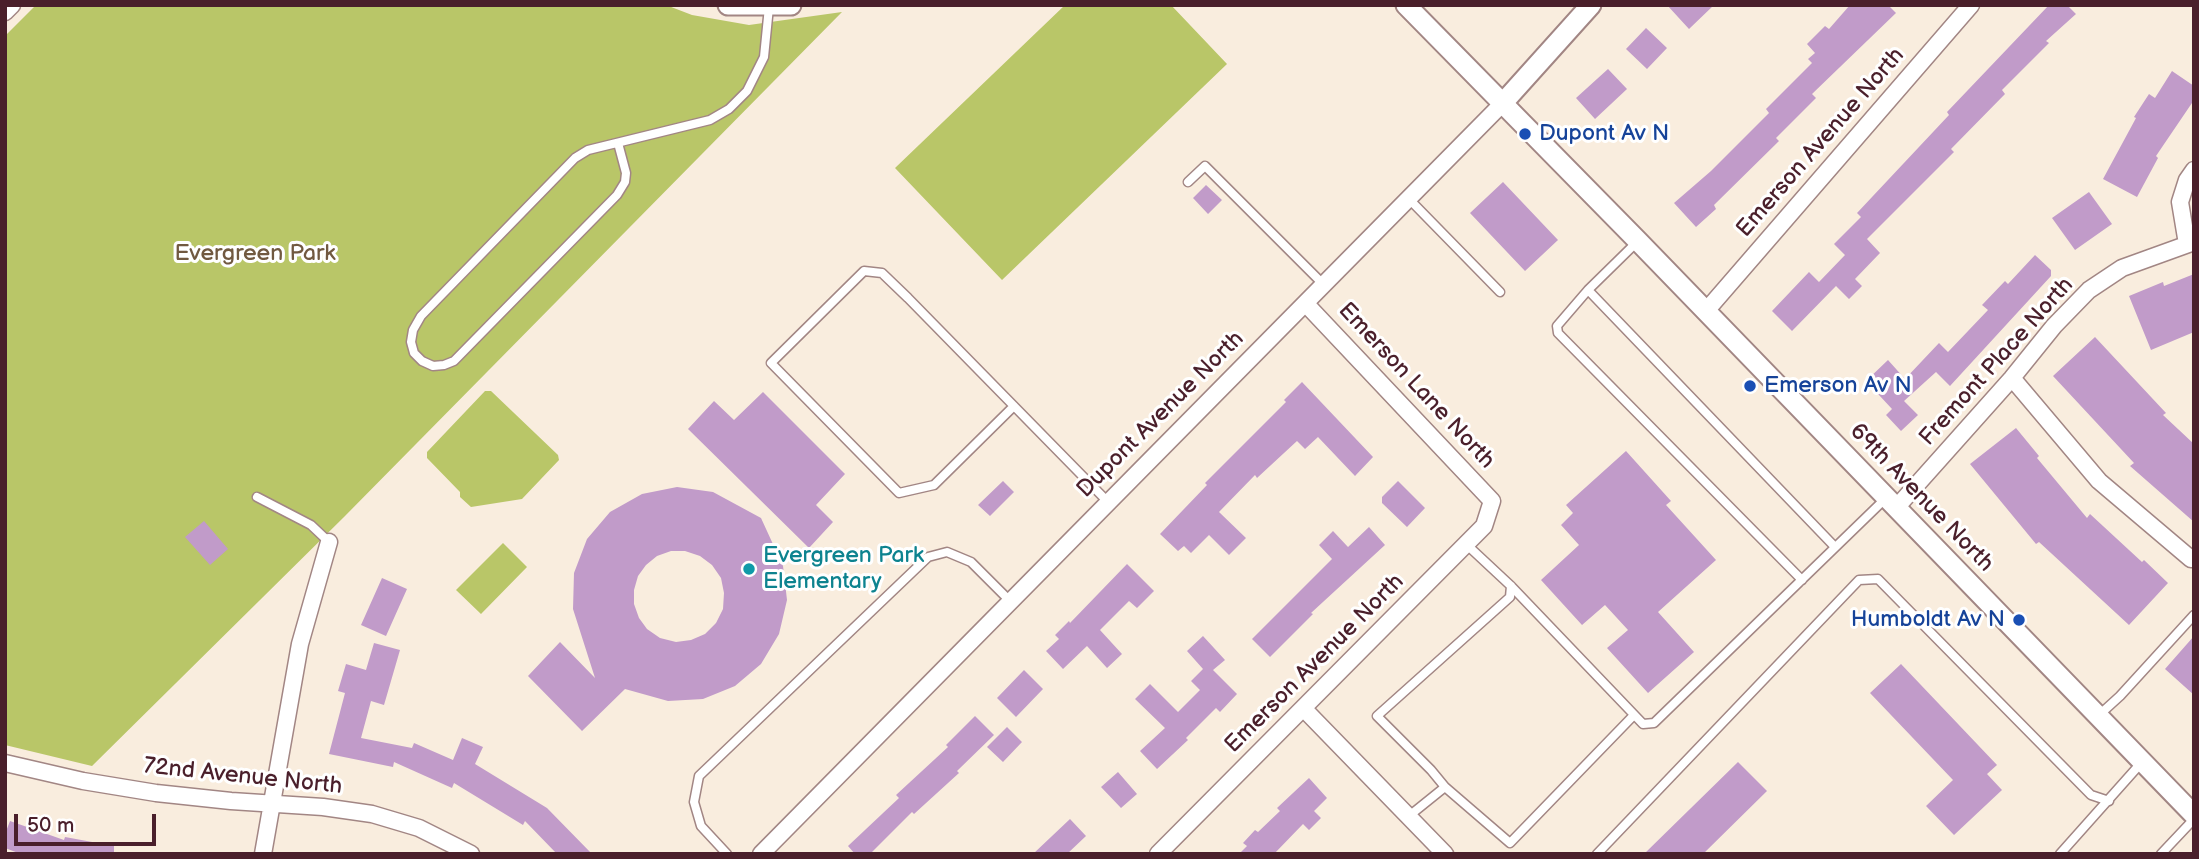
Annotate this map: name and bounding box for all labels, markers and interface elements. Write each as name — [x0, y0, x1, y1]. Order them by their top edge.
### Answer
street label: Emerson Avenue North — [1731, 43, 1911, 243]
place label: Dupont Av N — [1539, 120, 1669, 148]
marker: Dupont Av N — [1517, 126, 1533, 142]
park label: Evergreen Park — [174, 240, 336, 268]
street label: Fremont Place North — [1914, 272, 2080, 452]
street label: Emerson Lane North — [1332, 297, 1500, 475]
street label: Dupont Avenue North — [1072, 326, 1250, 504]
place label: Emerson Av N — [1764, 372, 1912, 400]
marker: Emerson Av N — [1742, 378, 1758, 394]
street label: 69th Avenue North — [1843, 418, 1999, 578]
place label: Evergreen Park Elementary — [763, 542, 924, 596]
marker: Evergreen Park Elementary — [741, 561, 757, 577]
street label: Emerson Avenue North — [1220, 569, 1410, 759]
place label: Humboldt Av N — [1851, 606, 2005, 634]
marker: Humboldt Av N — [2011, 612, 2027, 628]
street label: 72nd Avenue North — [142, 753, 344, 801]
scale bar — [18, 800, 159, 844]
text: 50 m — [27, 813, 74, 838]

